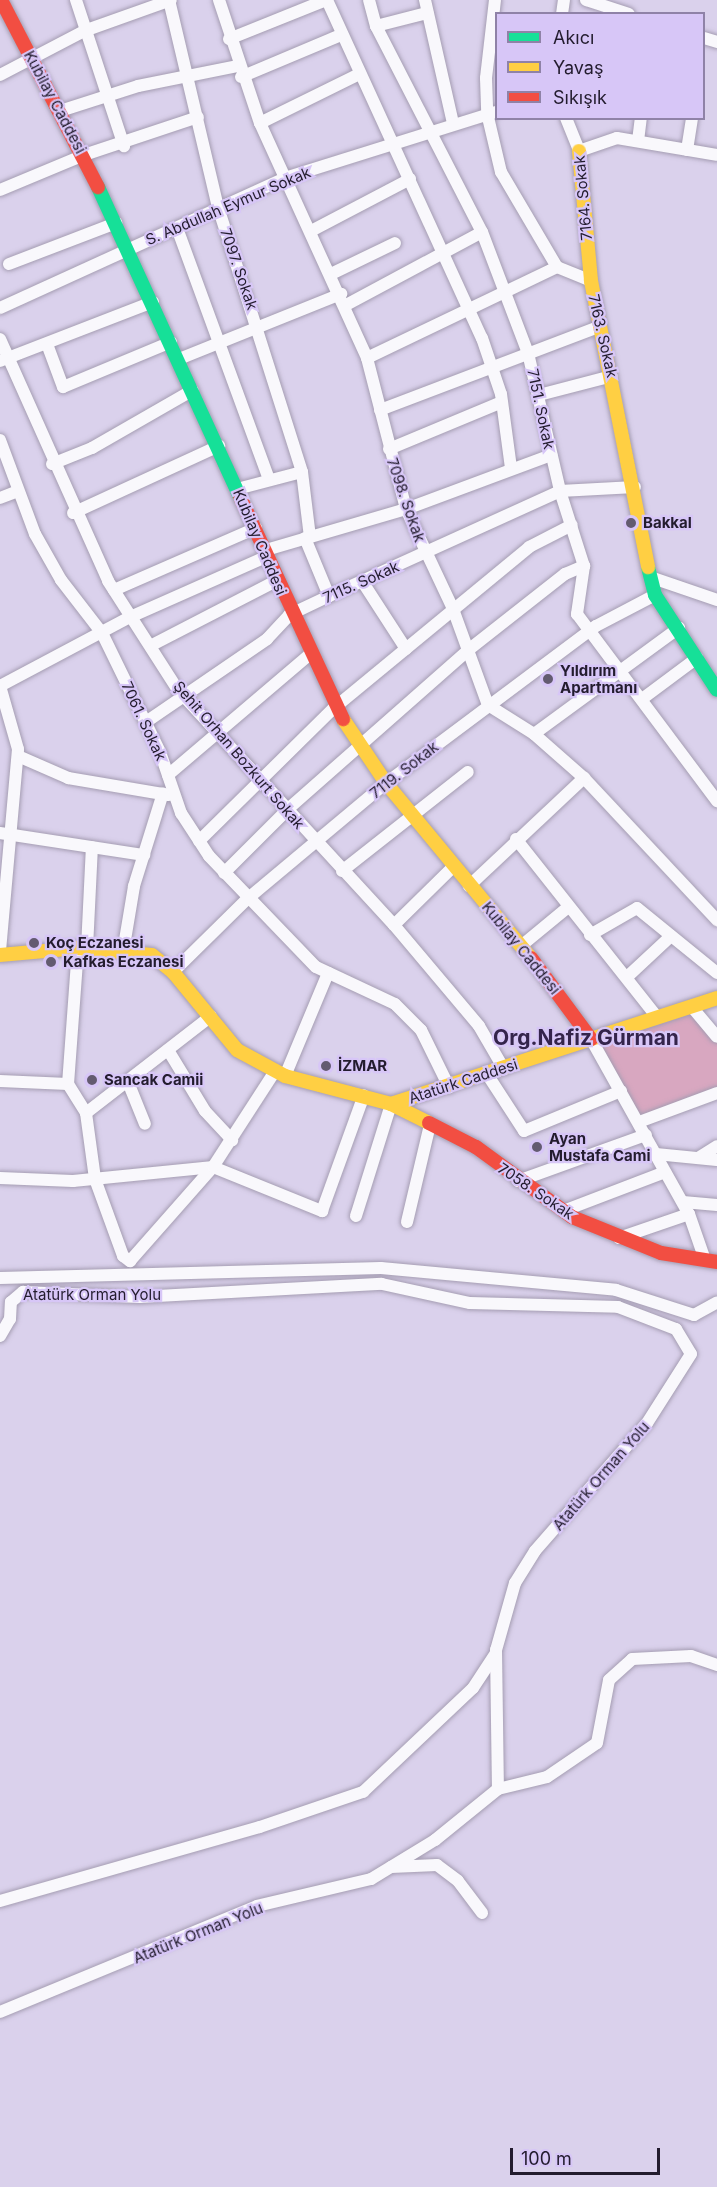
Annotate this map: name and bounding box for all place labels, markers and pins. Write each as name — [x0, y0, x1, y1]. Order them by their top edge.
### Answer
place label: Bakkal — [643, 514, 692, 532]
marker: Bakkal — [624, 516, 638, 530]
place label: Yıldırım Apartmanı — [560, 661, 637, 696]
marker: Yıldırım Apartmanı — [541, 672, 555, 686]
place label: Koç Eczanesi — [46, 934, 143, 952]
marker: Koç Eczanesi — [27, 936, 41, 950]
place label: Kafkas Eczanesi — [63, 953, 184, 971]
marker: Kafkas Eczanesi — [44, 955, 58, 969]
place label: İZMAR — [338, 1057, 387, 1075]
marker: İZMAR — [319, 1059, 333, 1073]
place label: Sancak Camii — [104, 1071, 203, 1089]
marker: Sancak Camii — [85, 1073, 99, 1087]
place label: Ayan Mustafa Cami — [549, 1129, 650, 1164]
marker: Ayan Mustafa Cami — [530, 1140, 544, 1154]

